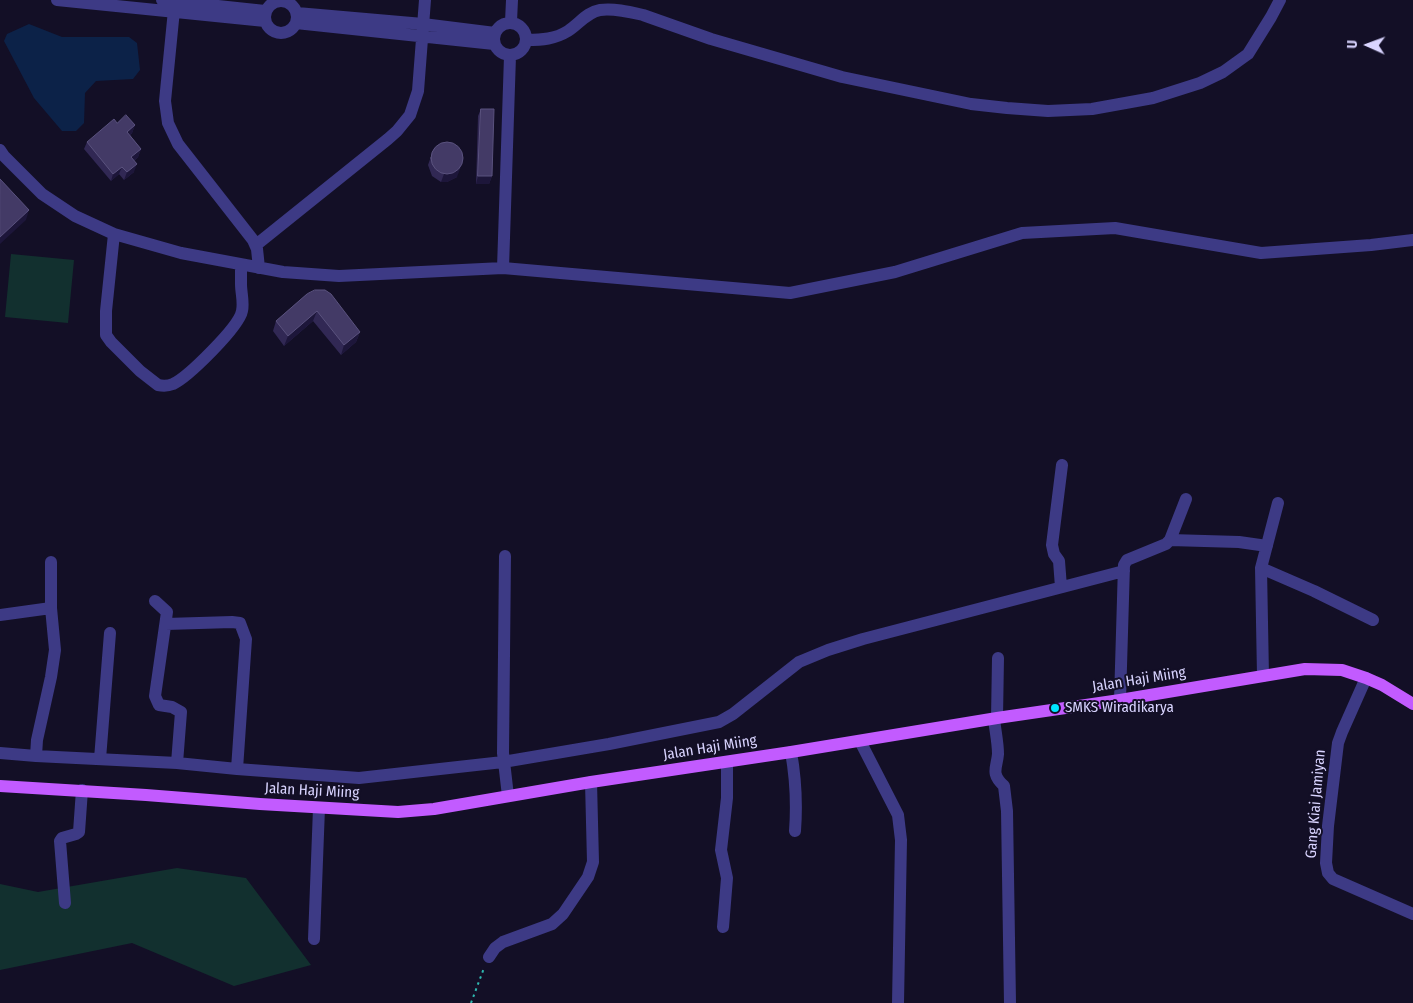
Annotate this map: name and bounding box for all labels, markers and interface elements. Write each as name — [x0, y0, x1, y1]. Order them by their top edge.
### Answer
north arrow — [1343, 20, 1393, 70]
text: U — [1344, 40, 1361, 49]
street label: Jalan Haji Miing — [1091, 664, 1187, 696]
place label: SMKS Wiradikarya — [1065, 699, 1174, 717]
marker: SMKS Wiradikarya — [1049, 702, 1061, 714]
street label: Jalan Haji Miing — [662, 732, 758, 764]
street label: Gang Kiai Jamiyan — [1302, 749, 1330, 859]
street label: Jalan Haji Miing — [264, 780, 360, 802]

